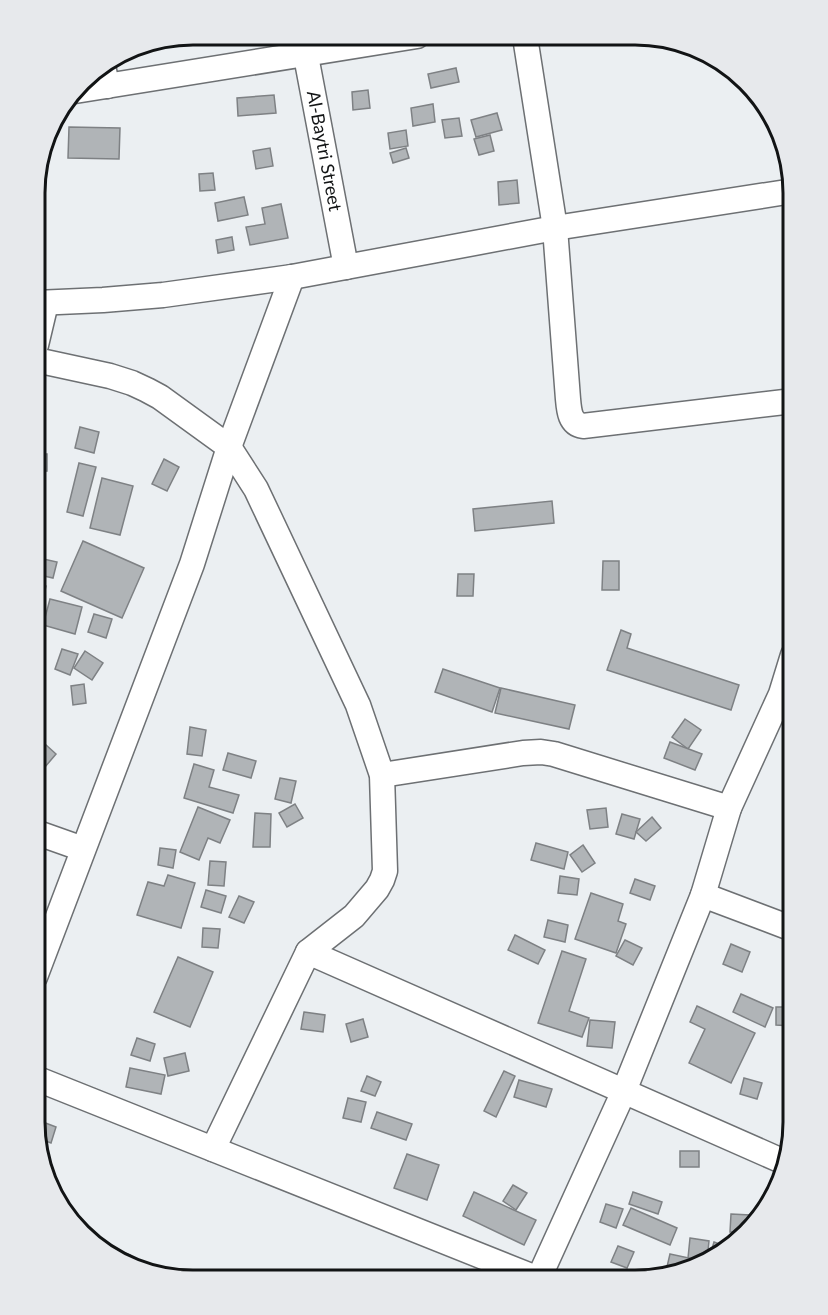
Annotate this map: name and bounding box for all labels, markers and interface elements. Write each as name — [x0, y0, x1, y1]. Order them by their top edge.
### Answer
street label: Al-Baytri Street — [303, 89, 347, 213]

